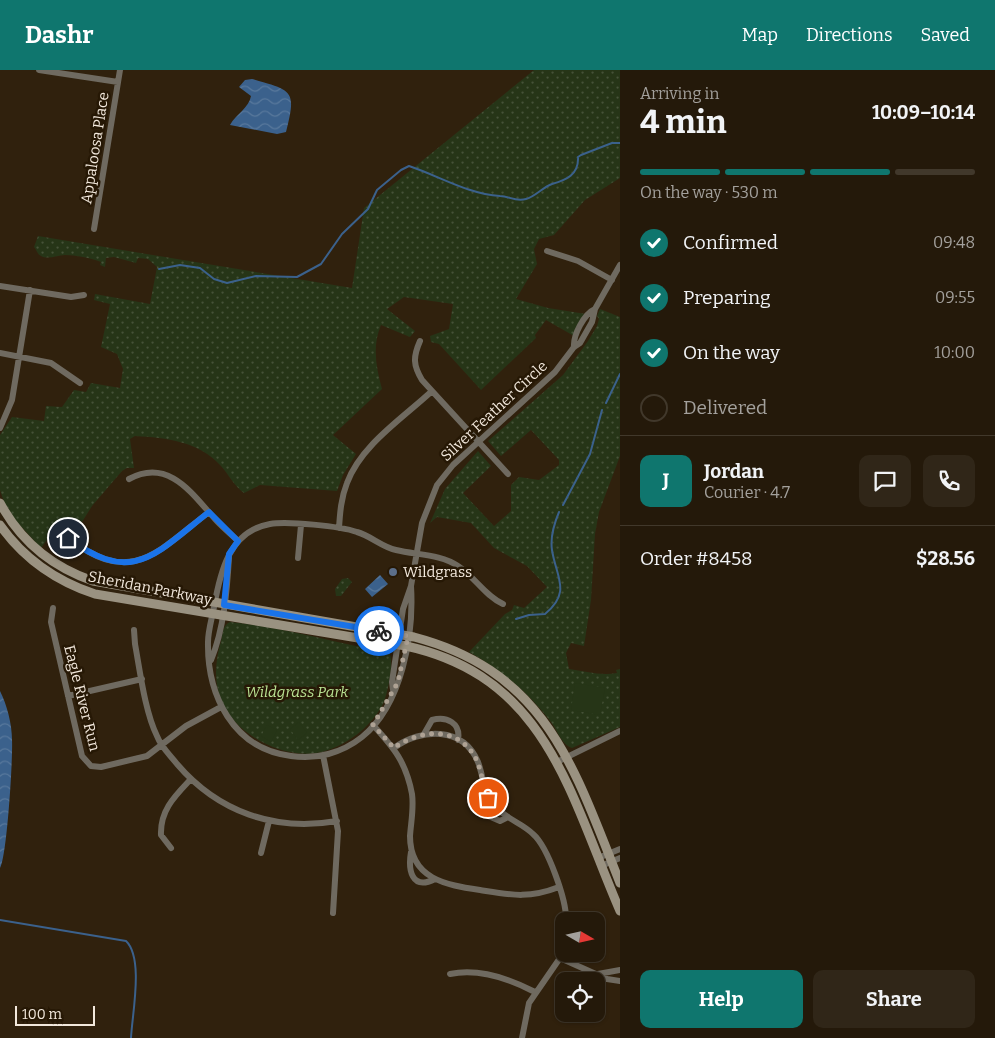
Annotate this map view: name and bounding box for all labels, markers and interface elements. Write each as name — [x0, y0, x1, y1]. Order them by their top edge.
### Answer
text: Dashr — [25, 21, 93, 49]
text: Map — [742, 24, 778, 46]
text: Directions — [806, 24, 893, 46]
text: Saved — [921, 24, 970, 46]
text: Arriving in — [640, 84, 719, 103]
street label: Appaloosa Place — [77, 91, 113, 205]
text: 10:09–10:14 — [872, 101, 975, 124]
text: 4 min — [640, 103, 727, 141]
text: On the way · 530 m — [640, 183, 778, 202]
icon: check — [640, 229, 668, 257]
text: Confirmed — [683, 231, 778, 254]
text: 09:48 — [933, 233, 975, 252]
icon: check — [640, 284, 668, 312]
text: Preparing — [683, 286, 771, 309]
text: 09:55 — [935, 288, 975, 307]
icon: check — [640, 339, 668, 367]
text: On the way — [683, 341, 780, 364]
text: 10:00 — [934, 343, 975, 362]
street label: Silver Feather Circle — [437, 357, 551, 465]
text: Delivered — [683, 396, 767, 419]
button: chat — [859, 455, 911, 507]
button: phone — [923, 455, 975, 507]
text: Jordan — [704, 460, 764, 483]
text: J — [663, 469, 669, 492]
text: Courier · 4.7 — [704, 483, 790, 502]
pin — [47, 517, 89, 559]
icon: home — [54, 524, 82, 552]
text: Order #8458 — [640, 547, 752, 570]
text: $28.56 — [916, 547, 975, 570]
place label: Wildgrass — [403, 563, 472, 581]
marker: Wildgrass — [387, 566, 399, 578]
street label: Sheridan Parkway — [87, 567, 213, 609]
courier — [354, 606, 404, 656]
icon: bike — [365, 617, 393, 645]
street label: Eagle River Run — [60, 643, 104, 753]
park label: Wildgrass Park — [246, 683, 349, 701]
pin — [467, 777, 509, 819]
icon: bag — [474, 784, 502, 812]
north arrow — [555, 912, 605, 962]
map controls — [555, 912, 605, 1022]
button: Help — [640, 970, 803, 1028]
button: Share — [813, 970, 975, 1028]
button: locate — [555, 972, 605, 1022]
scale bar — [15, 1003, 95, 1026]
text: 100 m — [22, 1006, 62, 1023]

